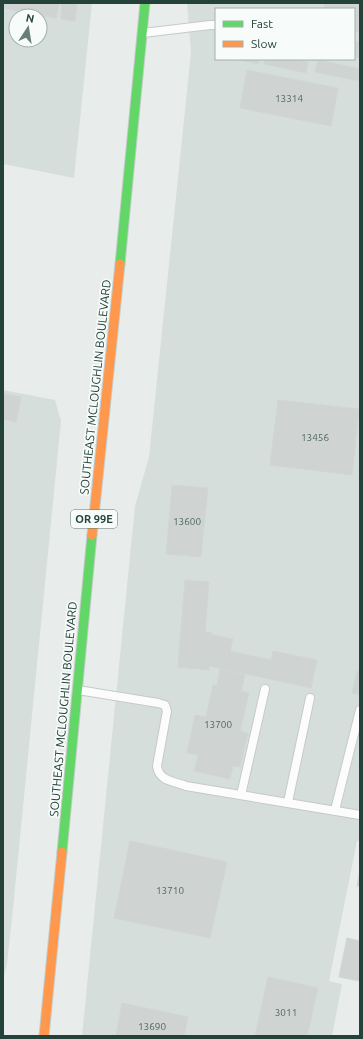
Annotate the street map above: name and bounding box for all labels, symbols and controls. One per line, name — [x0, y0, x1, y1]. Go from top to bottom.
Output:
north arrow — [8, 8, 48, 48]
legend — [215, 8, 355, 60]
text: N — [25, 11, 35, 25]
text: Fast — [251, 17, 273, 30]
text: Slow — [251, 37, 277, 50]
house number: 13314 — [275, 93, 303, 104]
street label: SOUTHEAST MCLOUGHLIN BOULEVARD — [77, 279, 113, 495]
house number: 13456 — [301, 432, 329, 443]
road number: OR 99E — [71, 510, 117, 528]
house number: 13600 — [173, 516, 201, 527]
street label: SOUTHEAST MCLOUGHLIN BOULEVARD — [47, 601, 79, 817]
house number: 13700 — [204, 719, 232, 730]
house number: 13710 — [156, 885, 184, 896]
house number: 3011 — [275, 1007, 297, 1018]
house number: 13690 — [138, 1021, 166, 1032]

